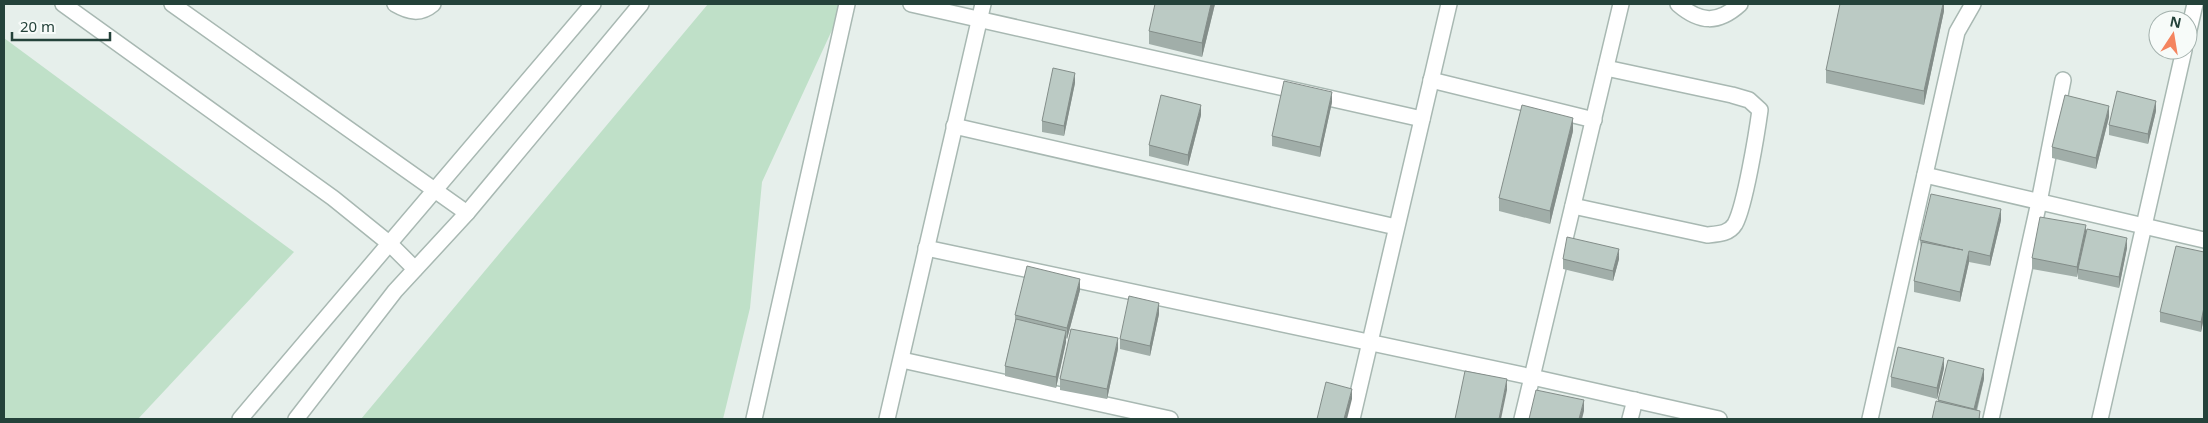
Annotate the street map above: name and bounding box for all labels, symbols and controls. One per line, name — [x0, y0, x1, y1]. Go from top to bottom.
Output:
scale bar — [12, 10, 110, 42]
north arrow — [2148, 10, 2198, 60]
text: N — [2168, 11, 2183, 32]
text: 20 m — [20, 16, 55, 36]

